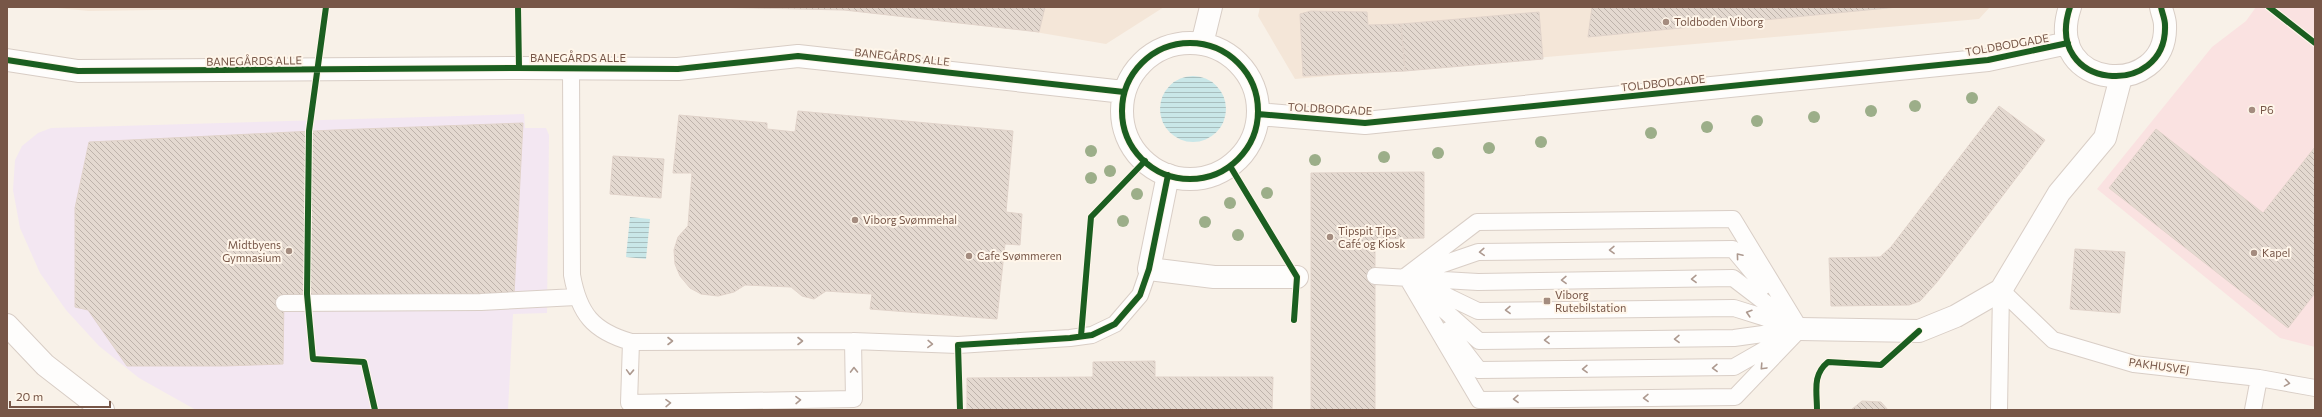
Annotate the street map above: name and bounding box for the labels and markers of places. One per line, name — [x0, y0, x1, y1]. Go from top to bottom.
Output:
place label: Toldboden Viborg — [1674, 15, 1763, 28]
marker: Toldboden Viborg — [1661, 17, 1671, 27]
place label: P6 — [2260, 103, 2274, 116]
marker: P6 — [2247, 105, 2257, 115]
place label: Viborg Svømmehal — [863, 213, 957, 226]
marker: Viborg Svømmehal — [850, 215, 860, 225]
place label: Tipspit Tips Café og Kiosk — [1338, 224, 1406, 250]
marker: Tipspit Tips Café og Kiosk — [1325, 232, 1335, 242]
place label: Midtbyens Gymnasium — [222, 238, 281, 264]
marker: Midtbyens Gymnasium — [284, 246, 294, 256]
place label: Kapel — [2262, 246, 2290, 259]
marker: Kapel — [2249, 248, 2259, 258]
place label: Cafe Svømmeren — [977, 249, 1062, 262]
marker: Cafe Svømmeren — [964, 251, 974, 261]
place label: Viborg Rutebilstation — [1555, 288, 1626, 314]
marker: Viborg Rutebilstation — [1542, 296, 1552, 306]

